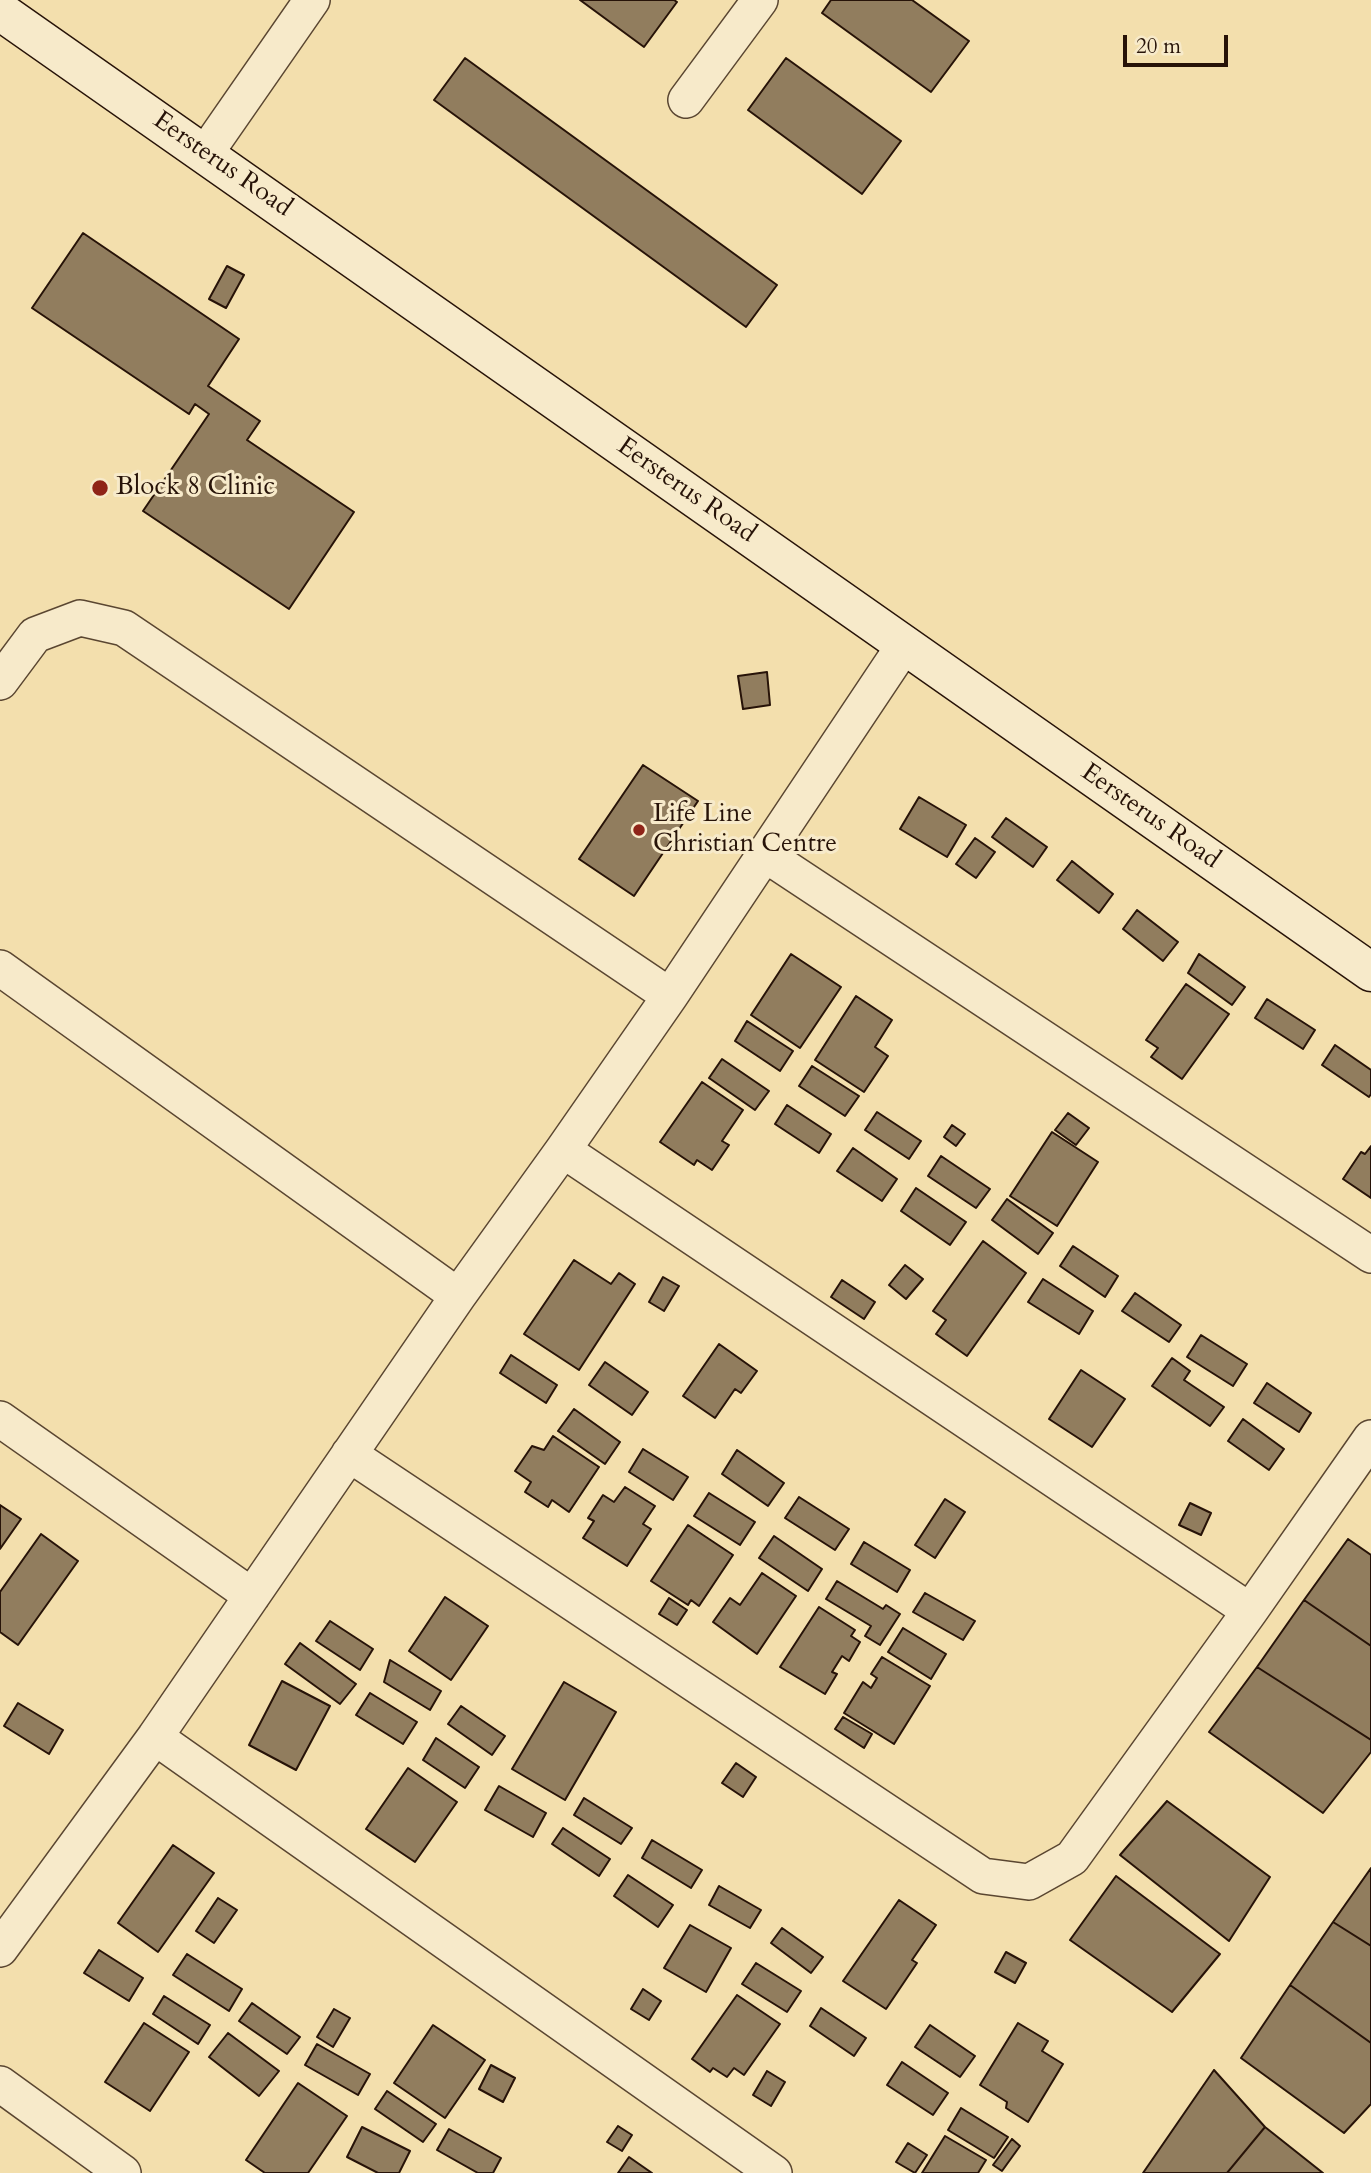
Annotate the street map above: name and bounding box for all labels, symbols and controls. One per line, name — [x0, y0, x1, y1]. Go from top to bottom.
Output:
scale bar — [1126, 21, 1231, 65]
text: 20 m — [1136, 32, 1181, 61]
street label: Eersterus Road — [146, 106, 298, 224]
street label: Eersterus Road — [610, 432, 762, 550]
place label: Block 8 Clinic — [116, 472, 275, 504]
marker: Block 8 Clinic — [90, 478, 110, 498]
street label: Eersterus Road — [1074, 758, 1226, 876]
place label: Life Line Christian Centre — [653, 799, 837, 860]
marker: Life Line Christian Centre — [631, 822, 647, 838]

